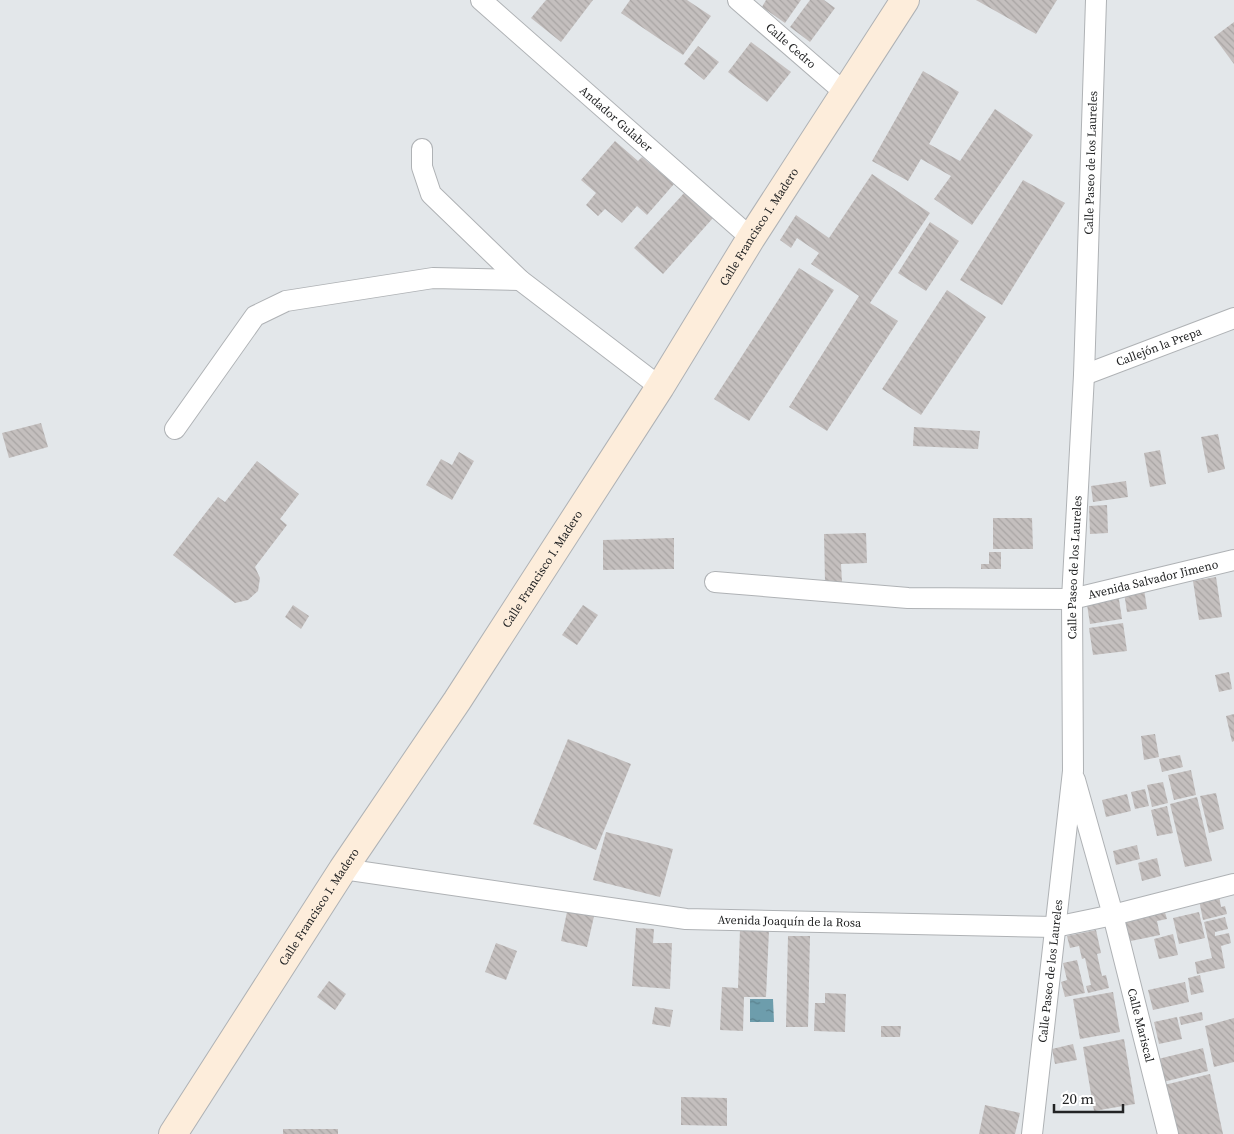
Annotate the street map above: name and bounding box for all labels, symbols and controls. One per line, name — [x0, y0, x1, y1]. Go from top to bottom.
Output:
street label: Calle Cedro — [762, 20, 820, 72]
street label: Andador Gulaber — [576, 83, 656, 156]
street label: Calle Paseo de los Laureles — [1080, 91, 1101, 235]
street label: Calle Francisco I. Madero — [716, 164, 802, 289]
street label: Callejón la Prepa — [1114, 323, 1205, 370]
street label: Calle Paseo de los Laureles — [1064, 495, 1086, 639]
street label: Calle Francisco I. Madero — [498, 507, 586, 631]
street label: Avenida Salvador Jimeno — [1086, 556, 1220, 603]
street label: Calle Francisco I. Madero — [275, 845, 363, 969]
street label: Calle Paseo de los Laureles — [1034, 899, 1066, 1043]
street label: Avenida Joaquín de la Rosa — [717, 912, 862, 931]
street label: Calle Mariscal — [1124, 987, 1158, 1064]
scale bar — [1054, 1082, 1123, 1114]
text: 20 m — [1062, 1088, 1094, 1109]

